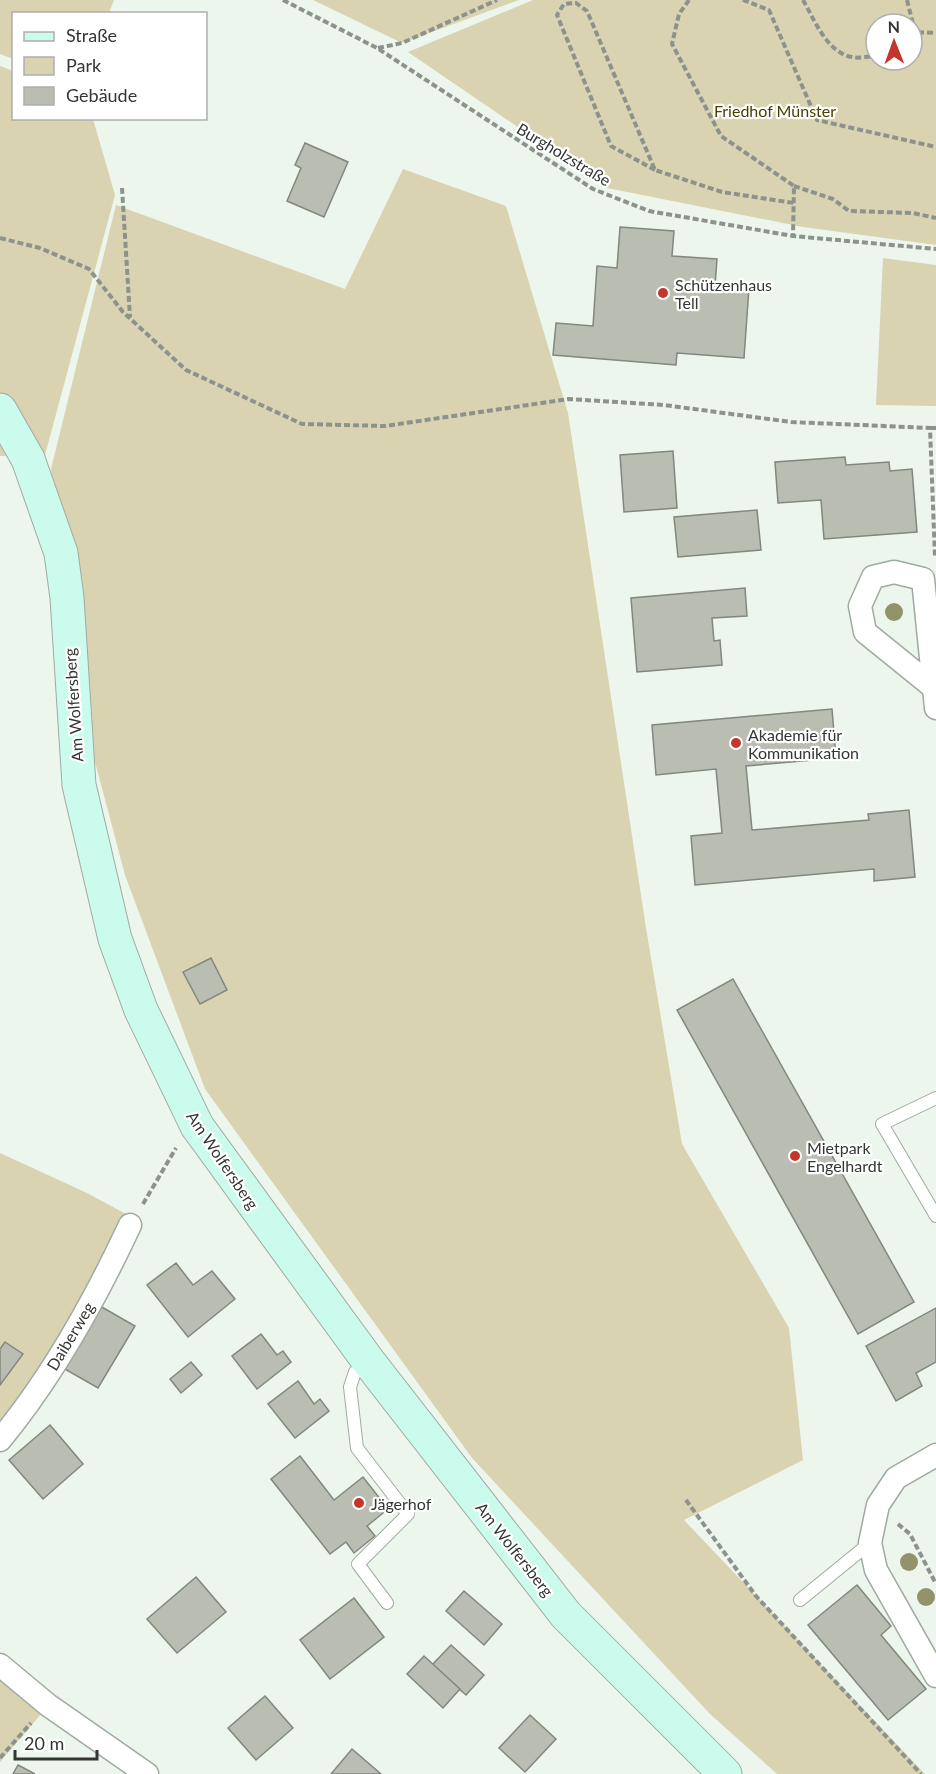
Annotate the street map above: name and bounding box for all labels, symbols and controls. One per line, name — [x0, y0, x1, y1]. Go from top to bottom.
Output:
legend — [12, 12, 207, 120]
north arrow — [864, 12, 924, 72]
text: N — [887, 17, 900, 36]
text: Straße — [66, 24, 117, 46]
text: Park — [66, 54, 102, 76]
text: Gebäude — [66, 84, 137, 106]
park label: Friedhof Münster — [714, 101, 836, 120]
street label: Burgholzstraße — [514, 119, 614, 189]
place label: Schützenhaus Tell — [675, 275, 772, 312]
marker: Schützenhaus Tell — [656, 286, 670, 300]
street label: Am Wolfersberg — [60, 647, 86, 763]
place label: Akademie für Kommunikation — [748, 725, 859, 762]
marker: Akademie für Kommunikation — [729, 736, 743, 750]
street label: Am Wolfersberg — [183, 1107, 263, 1213]
place label: Mietpark Engelhardt — [807, 1138, 883, 1175]
marker: Mietpark Engelhardt — [788, 1149, 802, 1163]
street label: Daiberweg — [42, 1298, 98, 1374]
place label: Jägerhof — [371, 1494, 432, 1513]
marker: Jägerhof — [352, 1496, 366, 1510]
street label: Am Wolfersberg — [472, 1498, 558, 1600]
scale bar — [15, 1723, 98, 1761]
text: 20 m — [24, 1732, 64, 1754]

